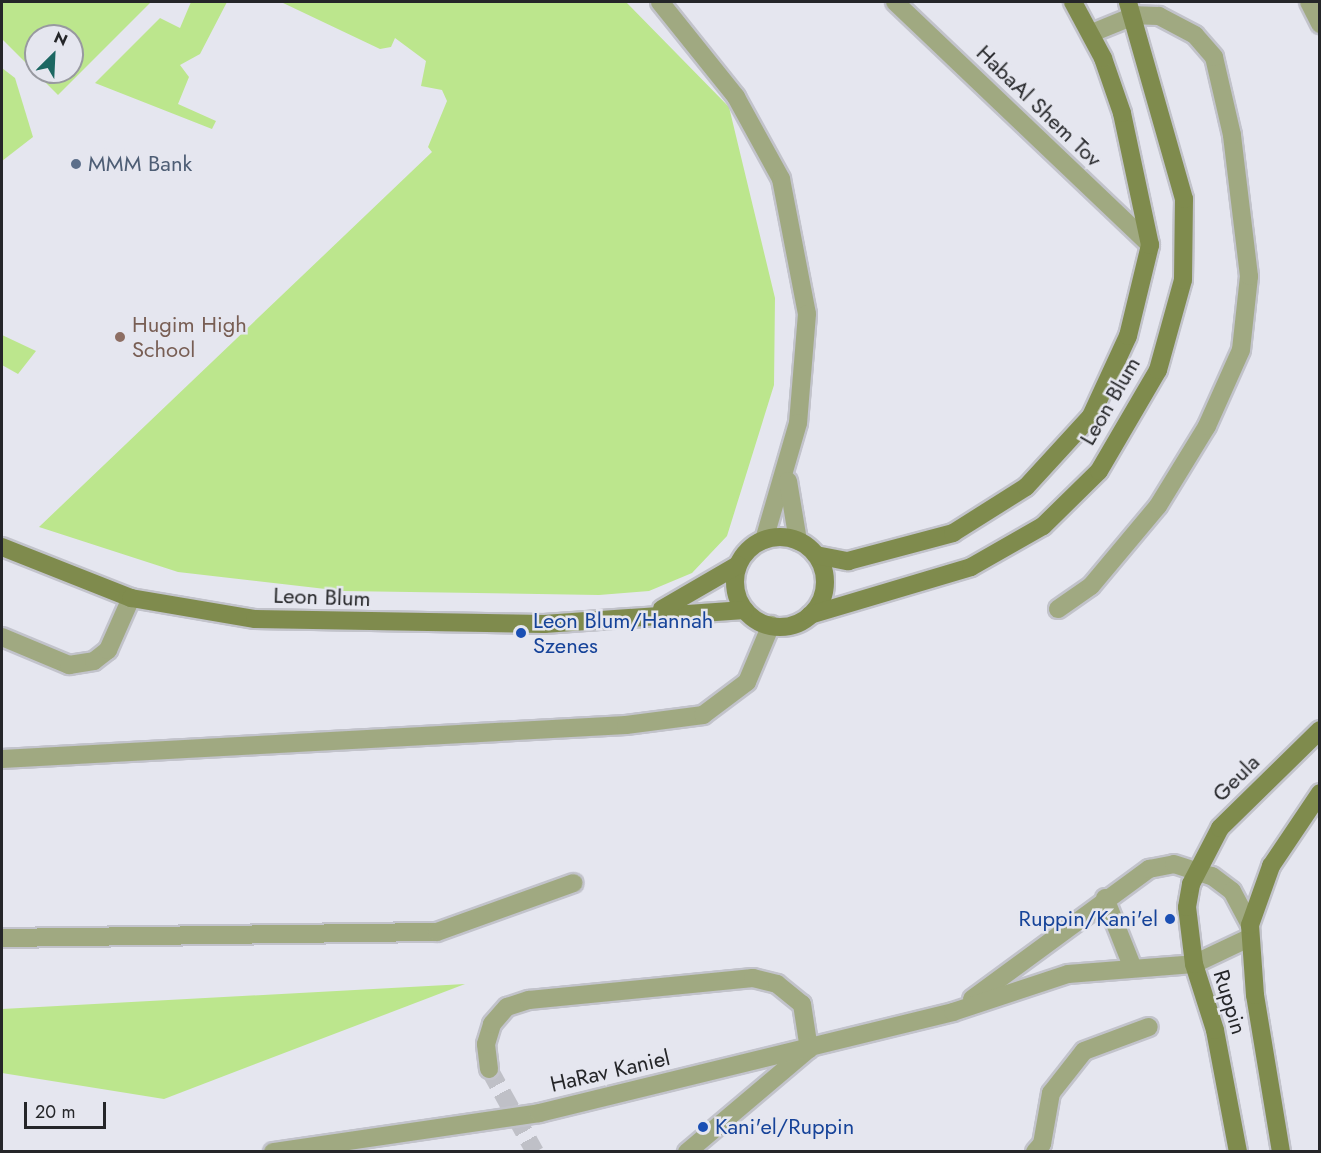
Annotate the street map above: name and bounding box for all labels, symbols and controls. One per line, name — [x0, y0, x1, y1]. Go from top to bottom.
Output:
north arrow — [24, 24, 84, 84]
text: N — [50, 26, 71, 52]
street label: HabaAl Shem Tov — [971, 40, 1107, 172]
place label: MMM Bank — [88, 151, 192, 177]
marker: MMM Bank — [69, 157, 83, 171]
place label: Hugim High School — [132, 311, 247, 362]
marker: Hugim High School — [113, 330, 127, 344]
street label: Leon Blum — [1074, 352, 1146, 450]
street label: Leon Blum — [273, 582, 371, 612]
place label: Leon Blum/Hannah Szenes — [533, 607, 713, 658]
marker: Leon Blum/Hannah Szenes — [514, 626, 528, 640]
street label: Geula — [1207, 749, 1265, 807]
place label: Ruppin/Kani'el — [1019, 906, 1158, 932]
marker: Ruppin/Kani'el — [1163, 912, 1177, 926]
street label: Ruppin — [1208, 966, 1252, 1038]
street label: HaRav Kaniel — [548, 1044, 672, 1098]
scale bar — [27, 1090, 110, 1128]
text: 20 m — [35, 1099, 75, 1125]
place label: Kani'el/Ruppin — [715, 1114, 854, 1140]
marker: Kani'el/Ruppin — [696, 1120, 710, 1134]

